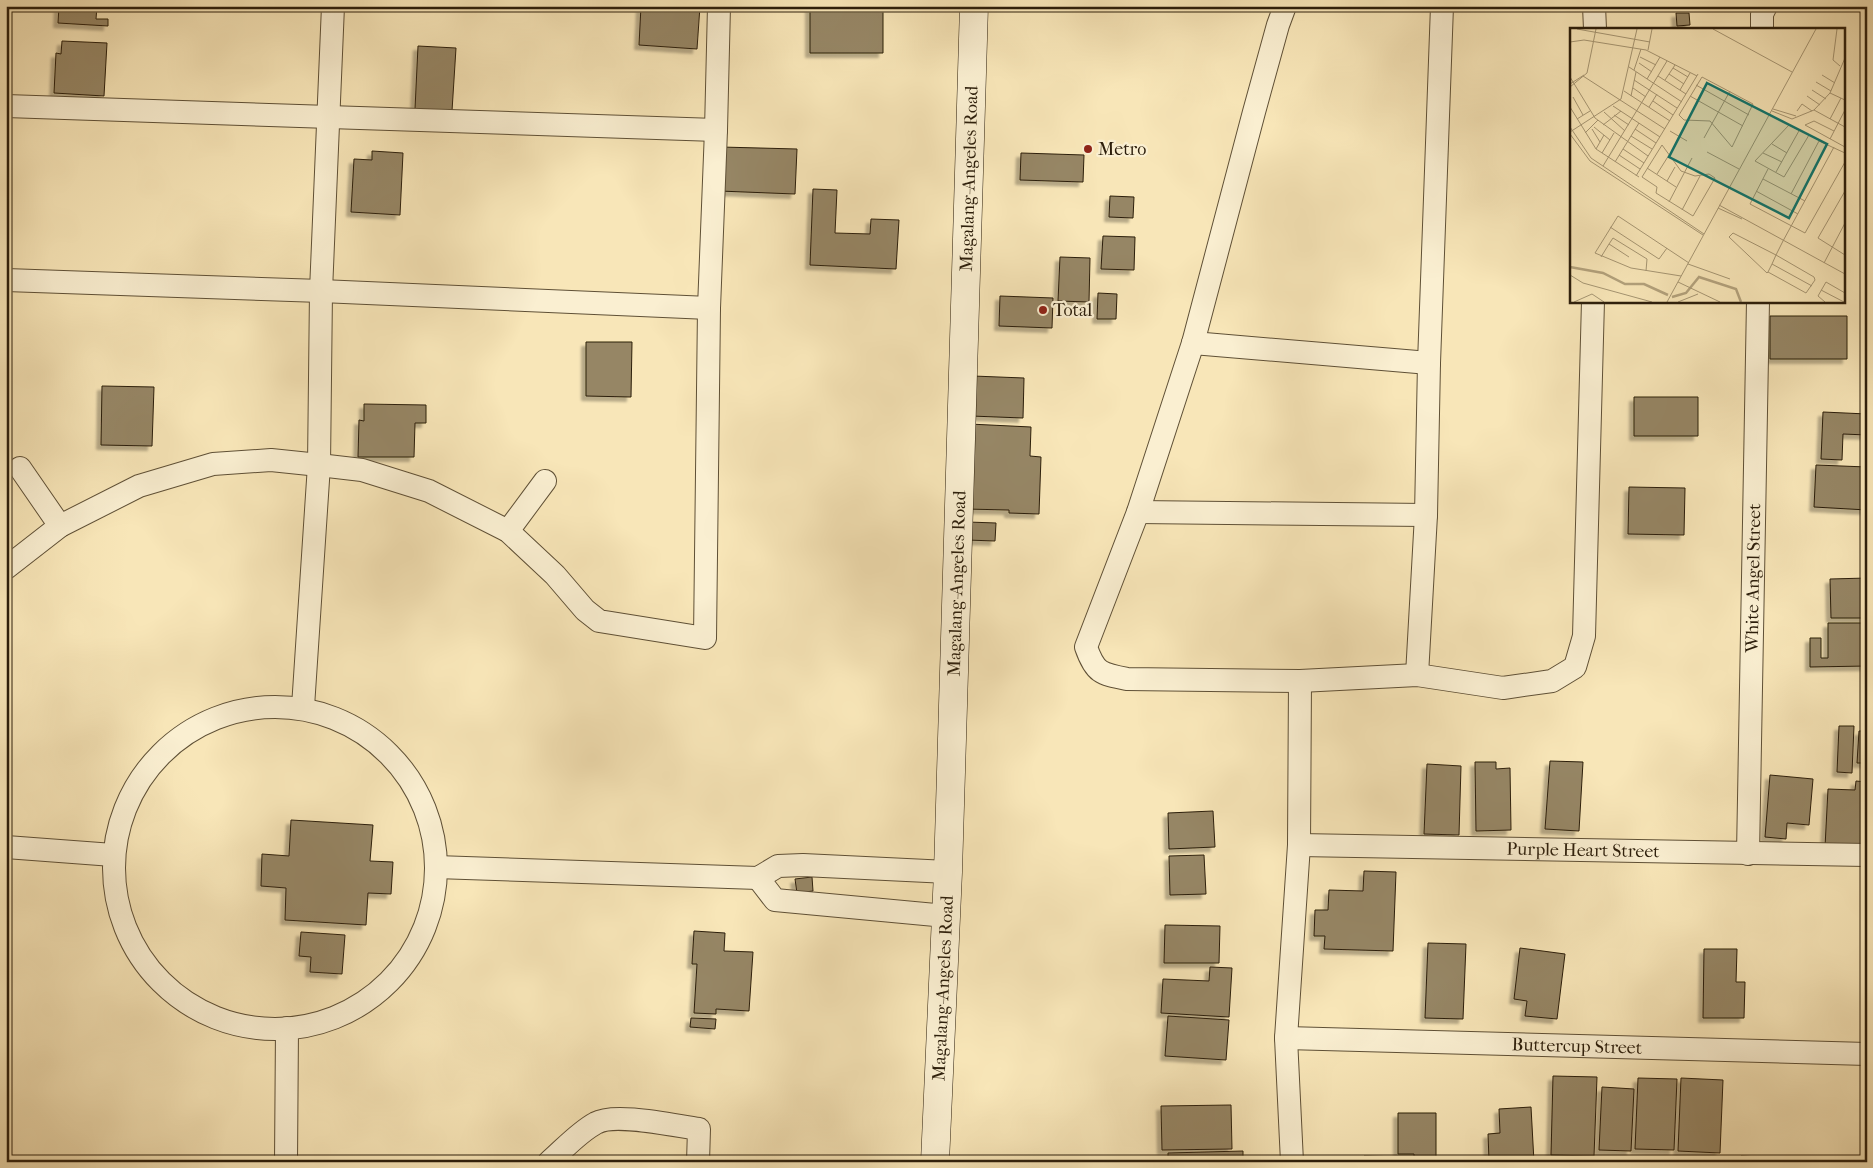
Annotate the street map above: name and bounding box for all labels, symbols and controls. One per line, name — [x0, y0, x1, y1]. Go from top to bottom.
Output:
inset map — [1570, 28, 1846, 302]
street label: Magalang-Angeles Road — [956, 85, 983, 272]
place label: Metro — [1098, 139, 1146, 160]
marker: Metro — [1082, 143, 1094, 155]
place label: Total — [1053, 300, 1092, 321]
marker: Total — [1037, 304, 1049, 316]
street label: Magalang-Angeles Road — [944, 490, 970, 677]
street label: White Angel Street — [1742, 503, 1765, 654]
street label: Purple Heart Street — [1506, 839, 1660, 862]
street label: Magalang-Angeles Road — [929, 895, 958, 1081]
street label: Buttercup Street — [1511, 1034, 1643, 1059]

